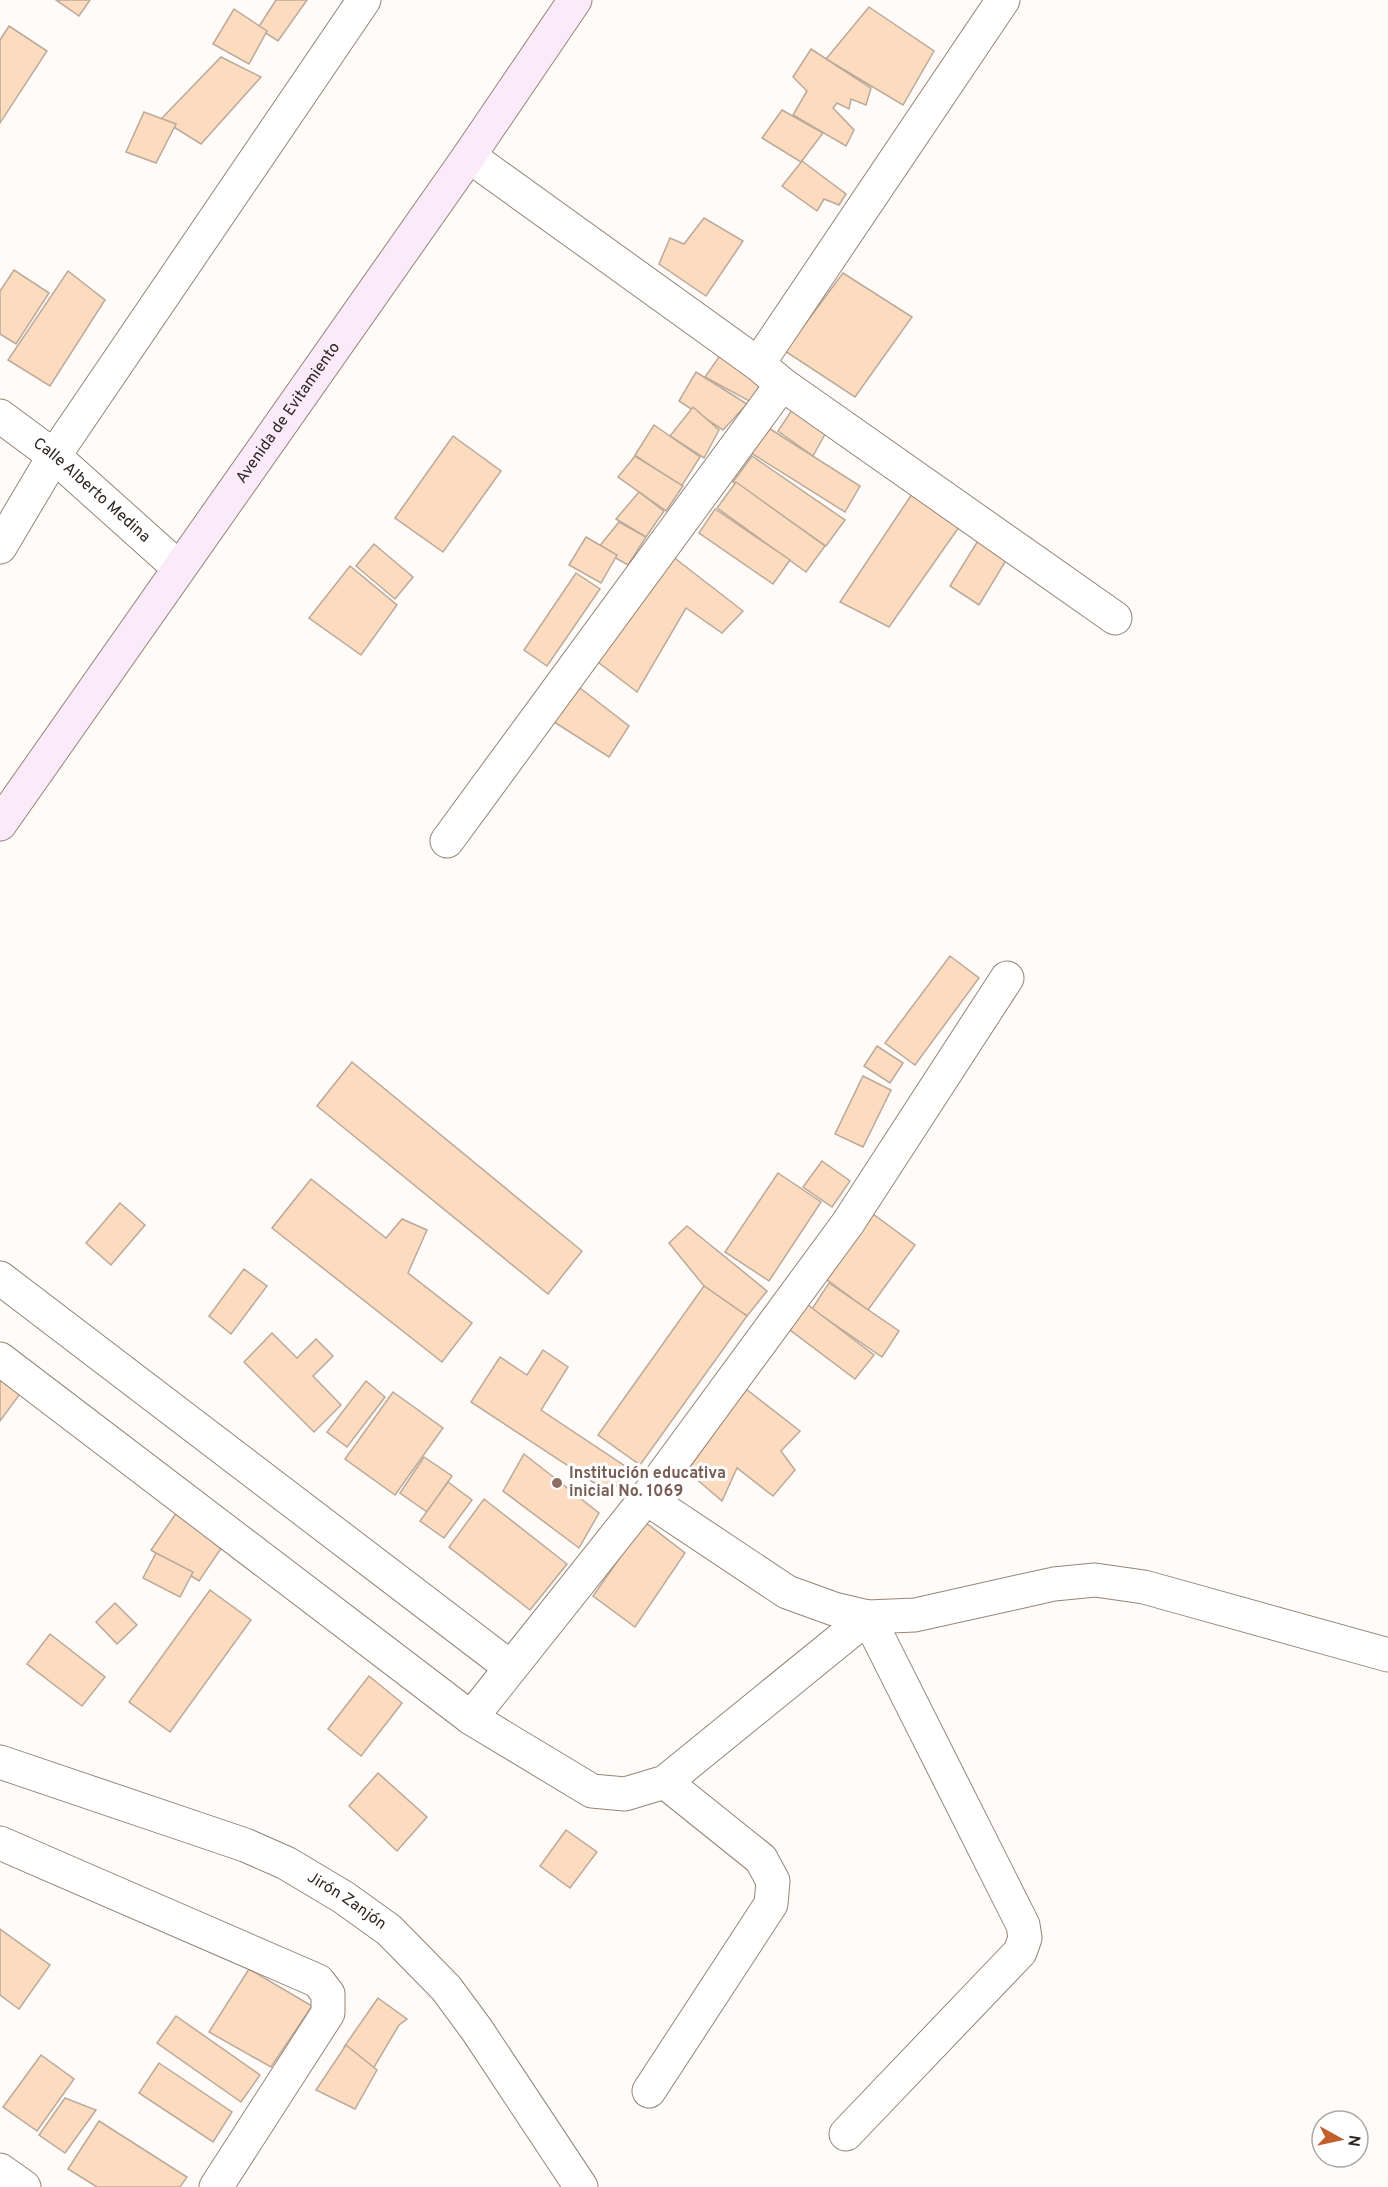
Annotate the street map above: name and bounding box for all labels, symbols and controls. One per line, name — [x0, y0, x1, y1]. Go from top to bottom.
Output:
street label: Avenida de Evitamiento — [232, 339, 345, 488]
street label: Calle Alberto Medina — [29, 434, 154, 547]
place label: Institución educativa inicial No. 1069 — [569, 1464, 726, 1502]
marker: Institución educativa inicial No. 1069 — [550, 1476, 564, 1490]
street label: Jirón Zanjón — [303, 1868, 390, 1935]
north arrow — [1310, 2109, 1370, 2169]
text: N — [1342, 2134, 1364, 2148]

